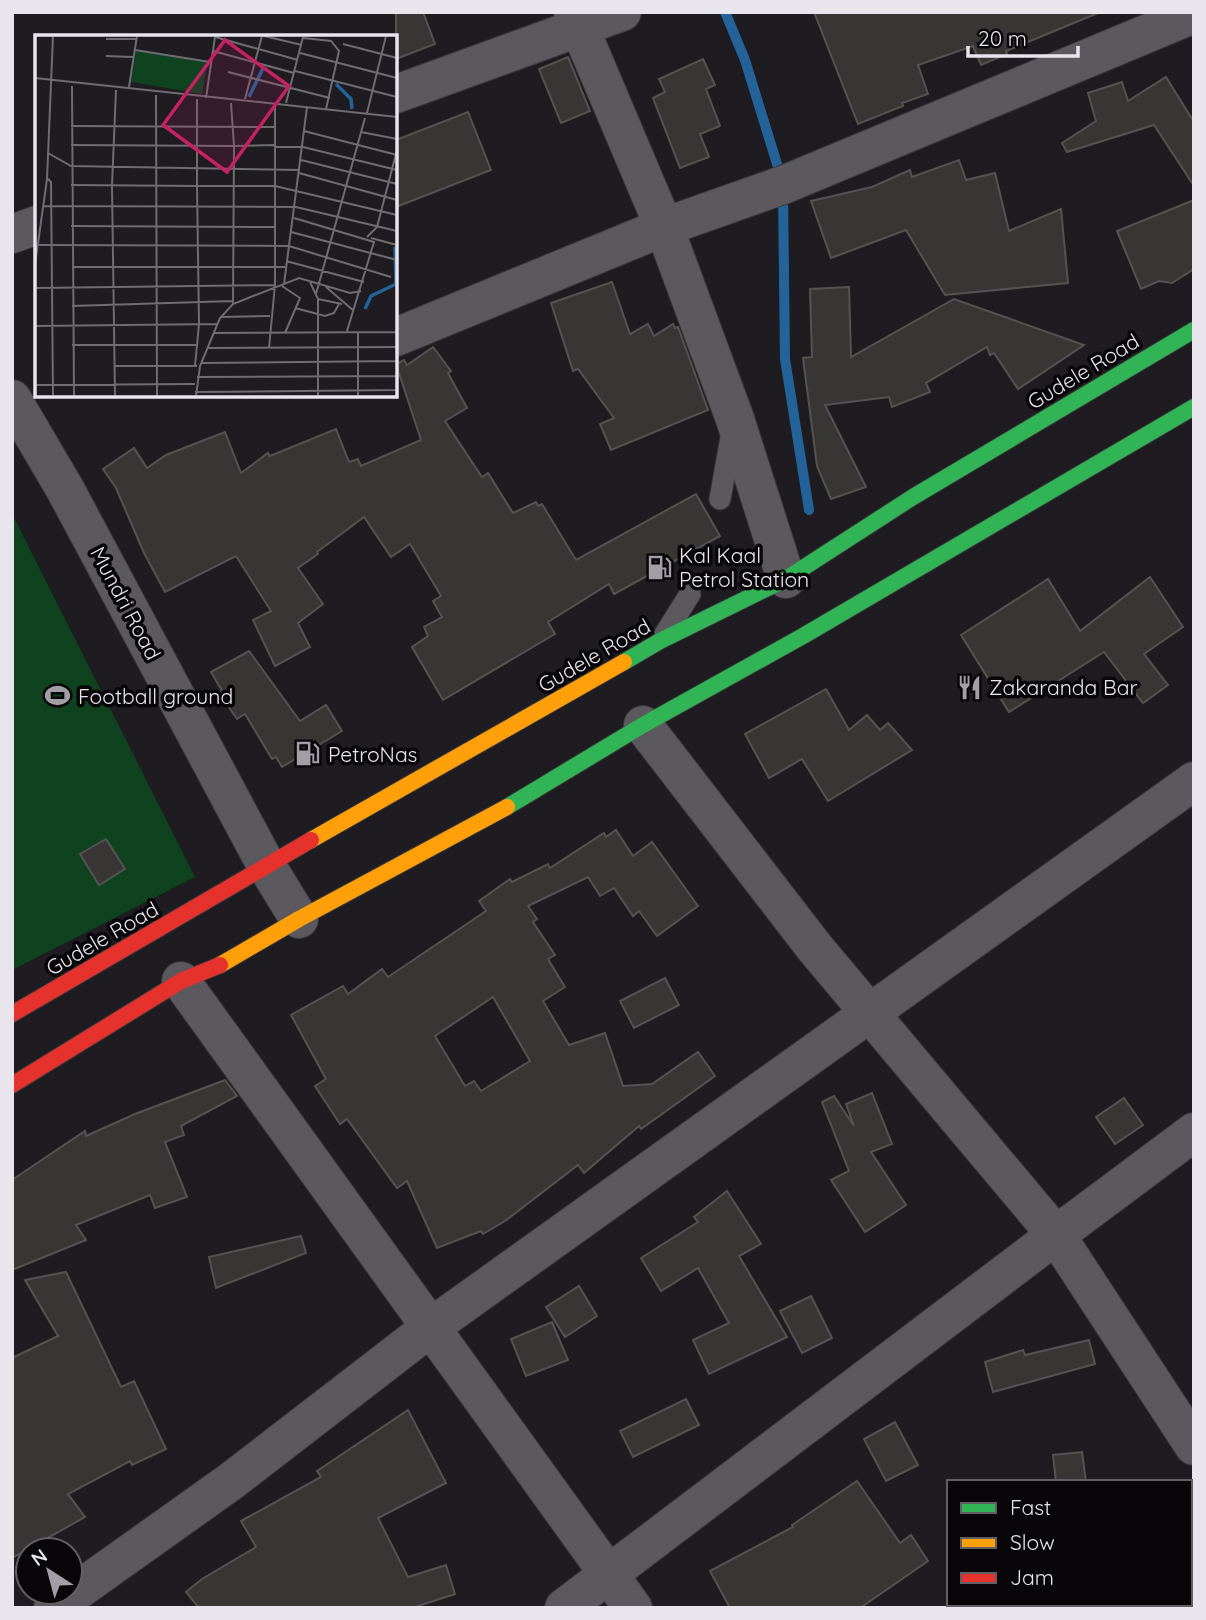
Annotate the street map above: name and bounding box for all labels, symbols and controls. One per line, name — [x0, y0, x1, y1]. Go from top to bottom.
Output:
scale bar — [968, 14, 1078, 58]
text: 20 m — [978, 25, 1027, 51]
inset map — [35, 35, 397, 397]
street label: Gudele Road — [1023, 328, 1143, 414]
street label: Mundri Road — [85, 542, 167, 664]
place label: Kal Kaal Petrol Station — [679, 542, 809, 592]
fuel station icon: Kal Kaal Petrol Station — [645, 553, 673, 581]
street label: Gudele Road — [533, 612, 655, 698]
restaurant icon: Zakaranda Bar — [955, 673, 983, 701]
place label: Zakaranda Bar — [989, 674, 1138, 700]
sports icon: Football ground — [44, 682, 72, 710]
place label: Football ground — [78, 683, 233, 709]
fuel station icon: PetroNas — [294, 740, 322, 768]
place label: PetroNas — [328, 741, 417, 767]
street label: Gudele Road — [41, 895, 163, 981]
legend — [947, 1480, 1192, 1606]
text: Fast — [1010, 1494, 1051, 1520]
text: Slow — [1010, 1529, 1055, 1555]
north arrow — [14, 1536, 84, 1606]
text: N — [26, 1543, 52, 1571]
text: Jam — [1010, 1564, 1054, 1590]

